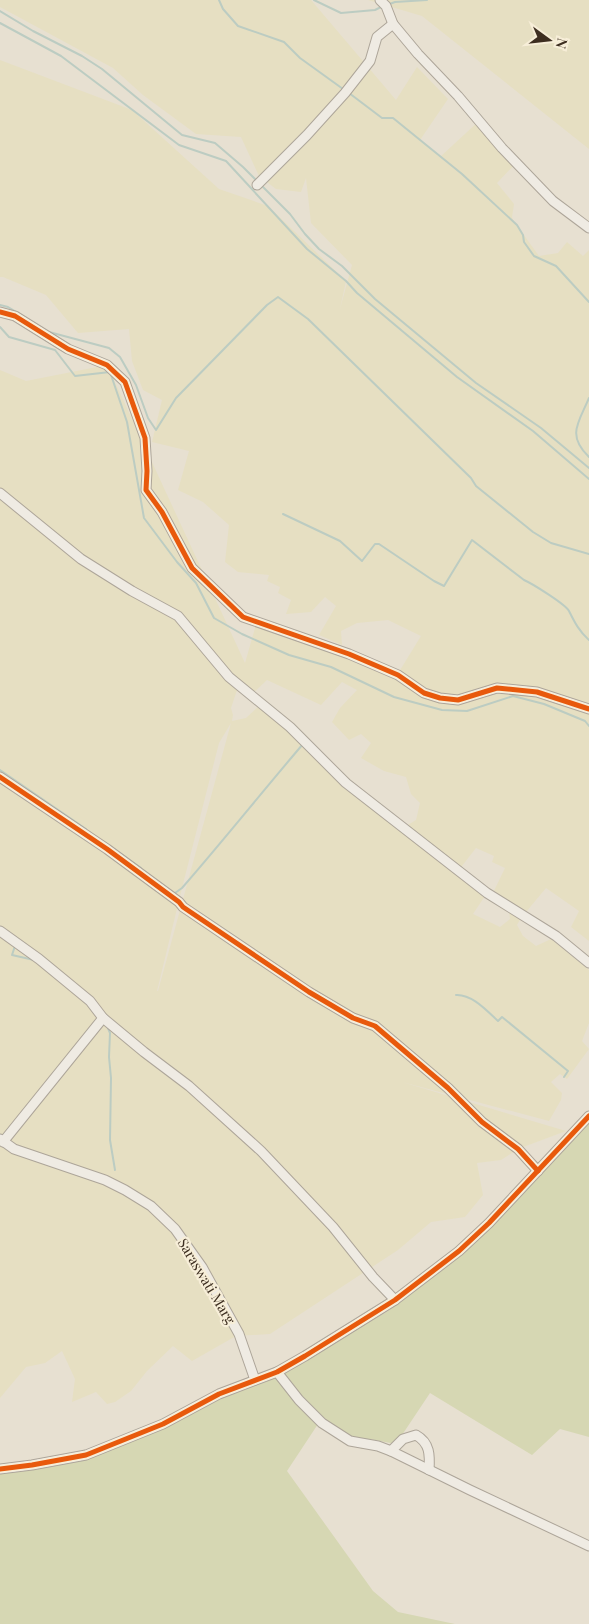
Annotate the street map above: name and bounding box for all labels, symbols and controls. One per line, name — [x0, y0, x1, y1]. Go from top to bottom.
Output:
north arrow — [524, 15, 574, 65]
text: N — [552, 36, 573, 51]
street label: Saraswati Marg — [174, 1235, 240, 1328]

